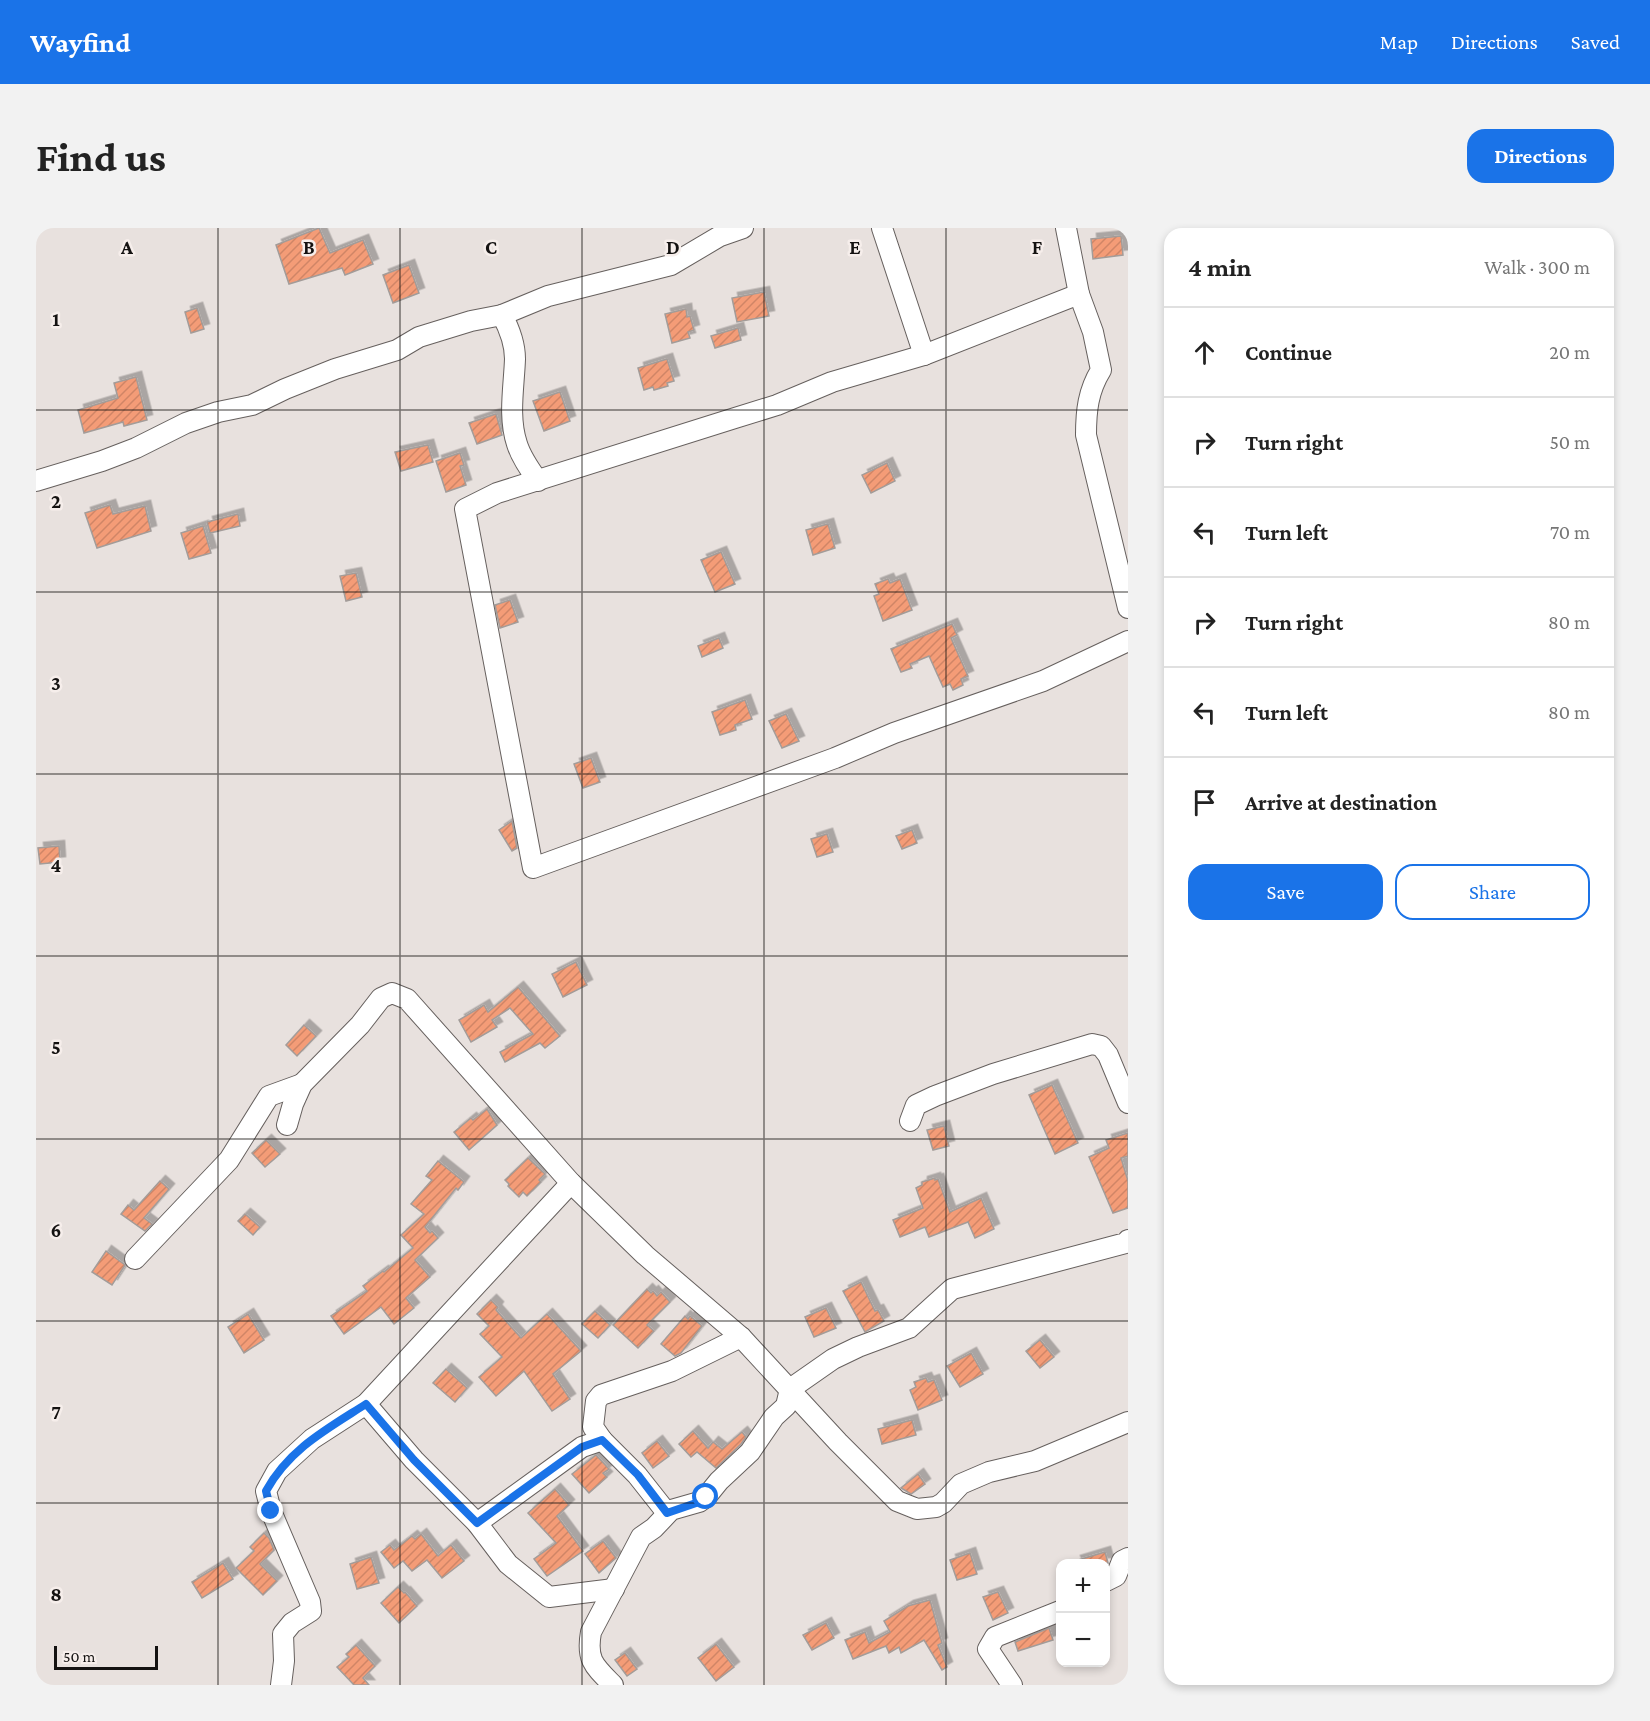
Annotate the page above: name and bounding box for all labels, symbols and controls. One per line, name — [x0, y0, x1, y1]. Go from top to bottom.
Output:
text: Wayfind — [30, 27, 131, 58]
text: Map — [1380, 30, 1418, 54]
text: Directions — [1451, 30, 1538, 54]
text: Saved — [1571, 30, 1620, 54]
button: Directions — [1467, 129, 1614, 183]
text: Find us — [36, 133, 166, 180]
text: A — [120, 236, 134, 258]
text: B — [303, 236, 315, 258]
text: C — [485, 236, 497, 258]
text: D — [666, 236, 680, 258]
text: E — [849, 236, 861, 258]
text: F — [1032, 236, 1043, 258]
text: 4 min — [1188, 253, 1252, 282]
text: Walk · 300 m — [1484, 256, 1590, 278]
text: 1 — [52, 308, 60, 330]
icon: ahead — [1188, 336, 1221, 369]
text: Continue — [1245, 340, 1332, 365]
text: 20 m — [1549, 341, 1590, 363]
icon: right — [1188, 426, 1221, 459]
text: Turn right — [1245, 430, 1343, 455]
text: 50 m — [1549, 431, 1590, 453]
text: 2 — [51, 490, 61, 512]
icon: left — [1188, 516, 1221, 549]
text: Turn left — [1245, 520, 1328, 545]
text: 70 m — [1550, 521, 1590, 543]
icon: right — [1188, 606, 1221, 639]
text: Turn right — [1245, 610, 1343, 635]
text: 80 m — [1548, 611, 1590, 633]
text: 3 — [51, 672, 61, 694]
icon: left — [1188, 696, 1221, 729]
text: Turn left — [1245, 700, 1328, 725]
text: 80 m — [1548, 701, 1590, 723]
icon: arrive — [1188, 786, 1221, 819]
text: Arrive at destination — [1245, 790, 1437, 815]
text: 4 — [51, 854, 62, 876]
button: Save — [1188, 864, 1383, 920]
button: Share — [1395, 864, 1590, 920]
text: 5 — [51, 1036, 61, 1058]
text: 6 — [51, 1219, 61, 1241]
text: 7 — [51, 1401, 61, 1423]
route start — [692, 1483, 718, 1509]
route end — [257, 1497, 283, 1523]
map controls — [1056, 1559, 1110, 1667]
button: + — [1056, 1559, 1110, 1613]
text: 8 — [50, 1583, 62, 1605]
button: − — [1056, 1613, 1110, 1667]
scale bar — [54, 1643, 158, 1670]
text: 50 m — [63, 1648, 95, 1665]

